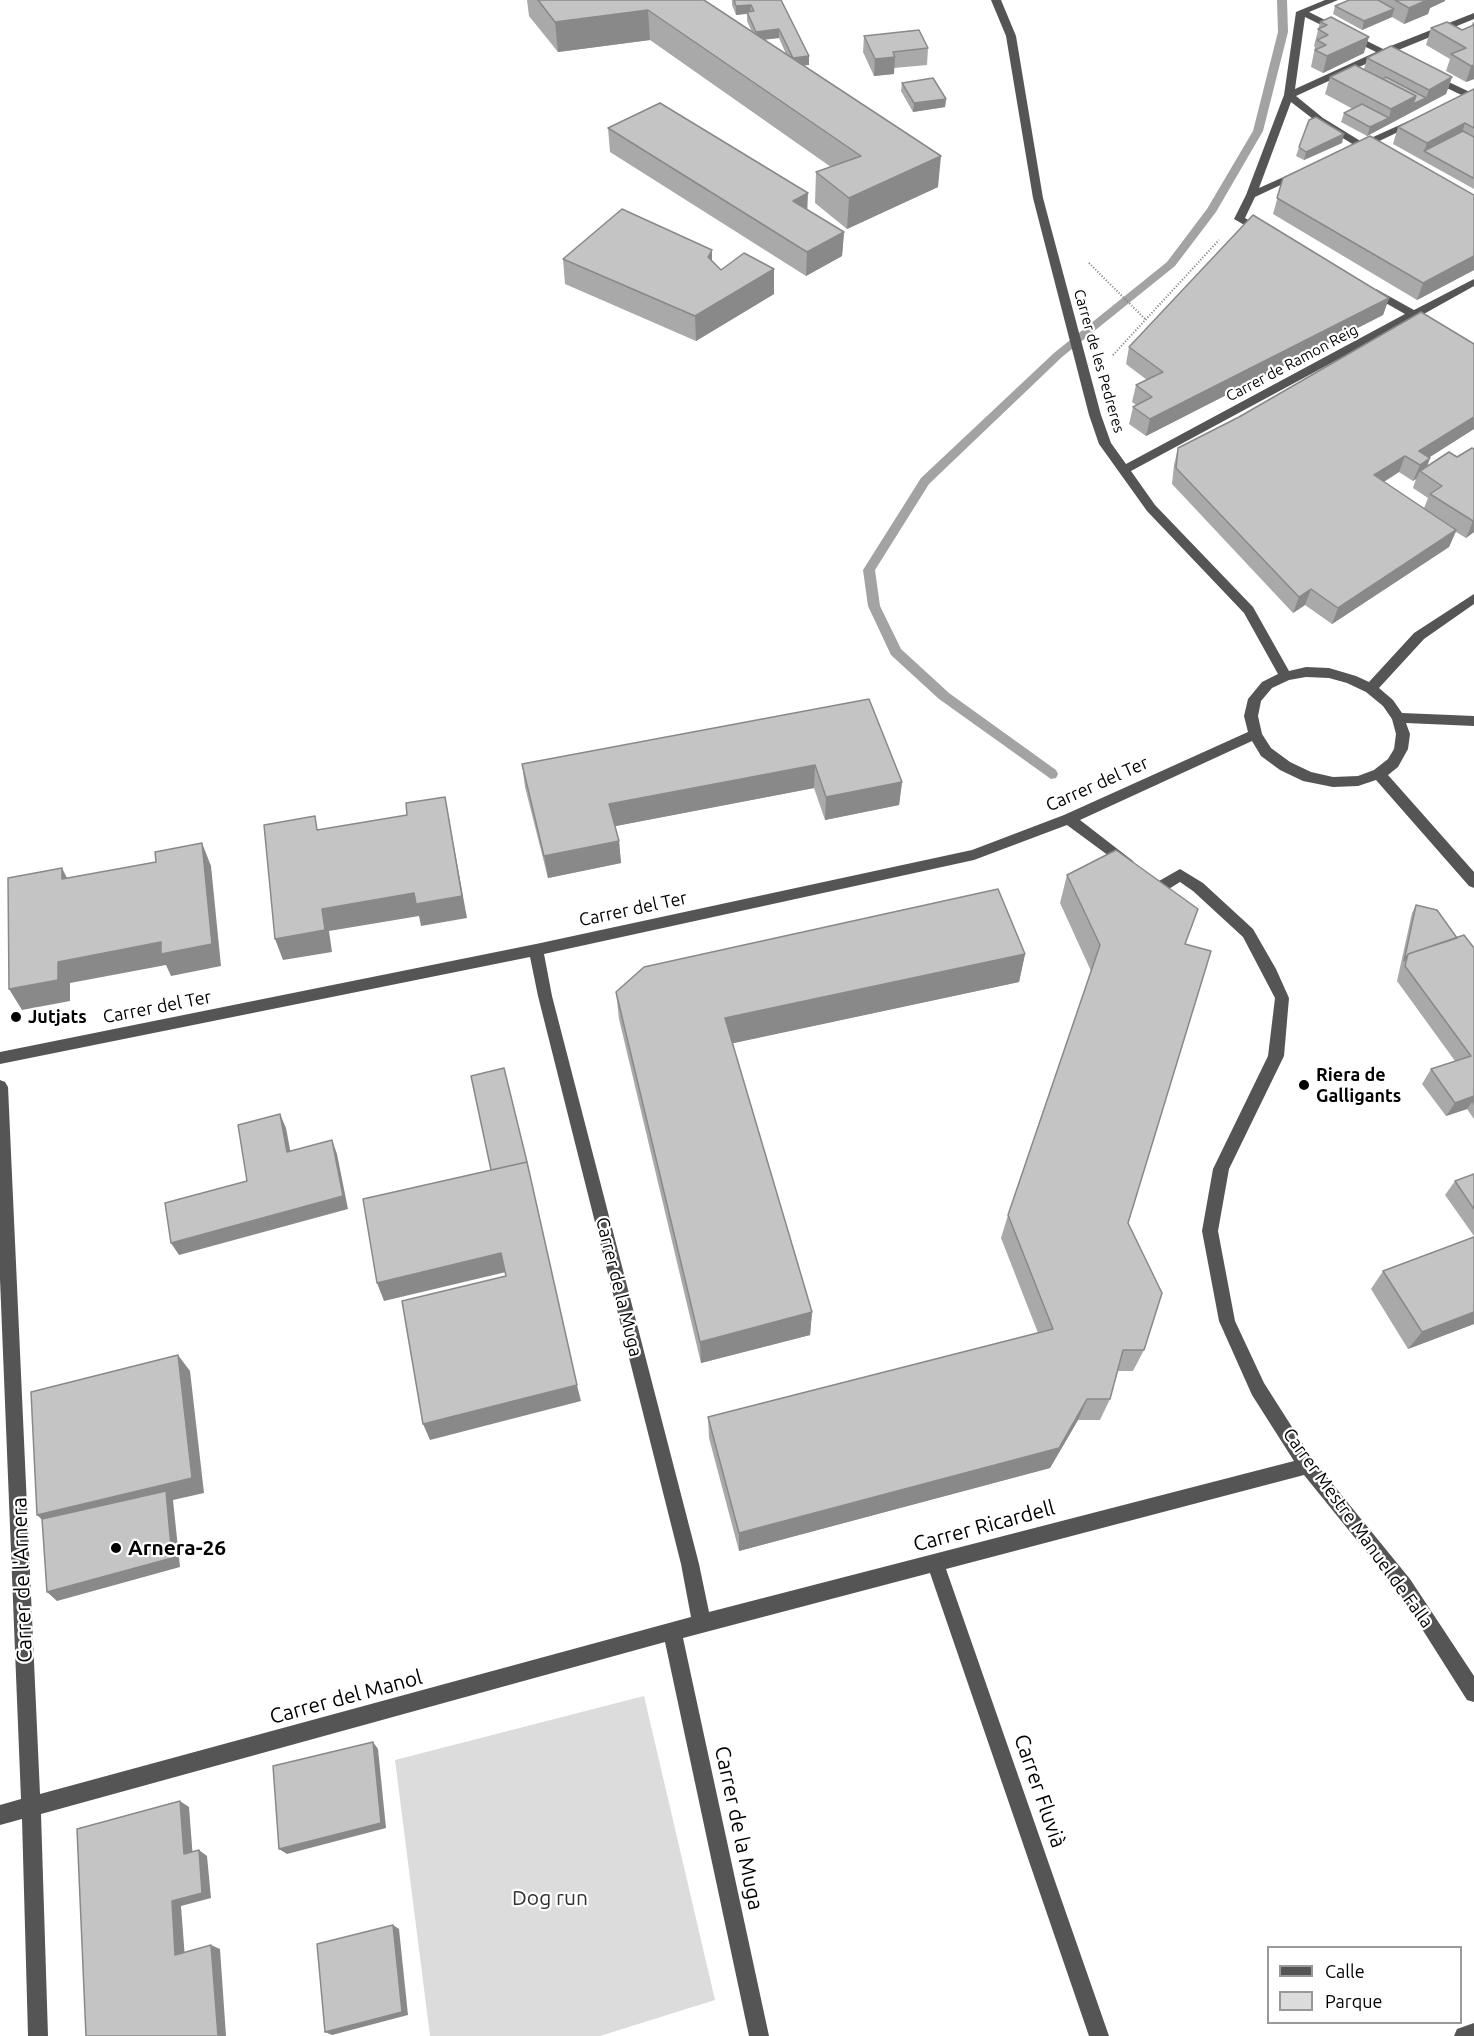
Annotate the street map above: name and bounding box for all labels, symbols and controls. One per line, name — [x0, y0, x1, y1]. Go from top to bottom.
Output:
street label: Carrer de les Pedreres — [1070, 287, 1128, 435]
street label: Carrer de Ramon Reig — [1223, 321, 1361, 405]
street label: Carrer del Ter — [1042, 752, 1152, 816]
street label: Carrer del Ter — [577, 887, 689, 931]
street label: Carrer del Ter — [101, 986, 213, 1028]
place label: Jutjats — [28, 1006, 87, 1028]
marker: Jutjats — [9, 1010, 23, 1024]
place label: Riera de Galligants — [1316, 1064, 1401, 1106]
marker: Riera de Galligants — [1297, 1078, 1311, 1092]
street label: Carrer de la Muga — [591, 1215, 647, 1359]
street label: Carrer Mestre Manuel de Falla — [1278, 1424, 1438, 1632]
street label: Carrer Ricardell — [910, 1495, 1058, 1557]
street label: Carrer de l'Arnera — [7, 1497, 37, 1663]
place label: Arnera-26 — [128, 1535, 226, 1561]
marker: Arnera-26 — [109, 1541, 123, 1555]
street label: Carrer del Manol — [267, 1665, 425, 1729]
street label: Carrer Fluvià — [1009, 1731, 1071, 1851]
street label: Carrer de la Muga — [709, 1744, 769, 1912]
park label: Dog run — [512, 1885, 588, 1911]
legend — [1267, 1946, 1462, 2024]
text: Calle — [1325, 1961, 1365, 1981]
text: Parque — [1325, 1991, 1382, 2011]

